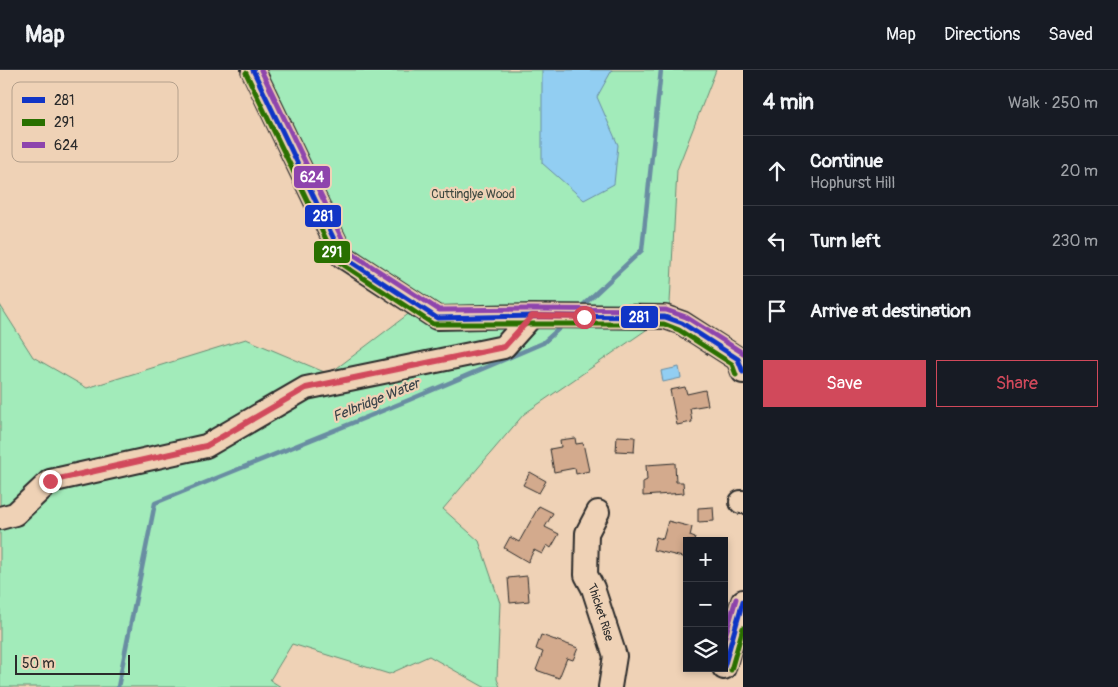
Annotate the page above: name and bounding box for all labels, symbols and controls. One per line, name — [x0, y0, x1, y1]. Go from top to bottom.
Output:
text: Map — [25, 20, 65, 49]
text: Map — [886, 23, 916, 46]
text: Directions — [944, 23, 1020, 46]
text: Saved — [1048, 23, 1093, 46]
legend — [12, 82, 178, 162]
text: 4 min — [763, 89, 814, 116]
text: 281 — [54, 92, 74, 109]
text: Walk · 250 m — [1008, 93, 1098, 113]
text: 291 — [54, 114, 75, 131]
text: 624 — [54, 137, 78, 154]
text: Continue — [810, 149, 883, 173]
icon: ahead — [763, 157, 791, 185]
text: 20 m — [1060, 161, 1098, 181]
line badge: 624 — [293, 165, 331, 189]
text: 624 — [300, 169, 325, 186]
text: Hophurst Hill — [810, 173, 895, 193]
park label: Cuttinglye Wood — [431, 187, 515, 202]
line badge: 281 — [304, 204, 342, 228]
text: 281 — [313, 208, 333, 225]
icon: left — [763, 227, 791, 255]
text: Turn left — [810, 229, 880, 253]
text: 230 m — [1052, 231, 1098, 251]
line badge: 291 — [313, 240, 351, 264]
text: 291 — [322, 244, 342, 261]
icon: arrive — [763, 297, 791, 325]
text: Arrive at destination — [810, 299, 971, 323]
line badge: 281 — [620, 305, 659, 329]
route start — [573, 306, 596, 329]
text: 281 — [629, 309, 649, 326]
button: Save — [763, 360, 926, 407]
button: Share — [936, 360, 1098, 407]
water label: Felbridge Water — [330, 374, 424, 425]
route end — [39, 470, 62, 493]
map controls — [683, 537, 728, 672]
button: + — [683, 537, 728, 582]
street label: Thicket Rise — [584, 581, 617, 643]
button: − — [683, 582, 728, 627]
button: layers — [683, 627, 728, 672]
scale bar — [15, 652, 130, 675]
text: 50 m — [22, 655, 55, 672]

